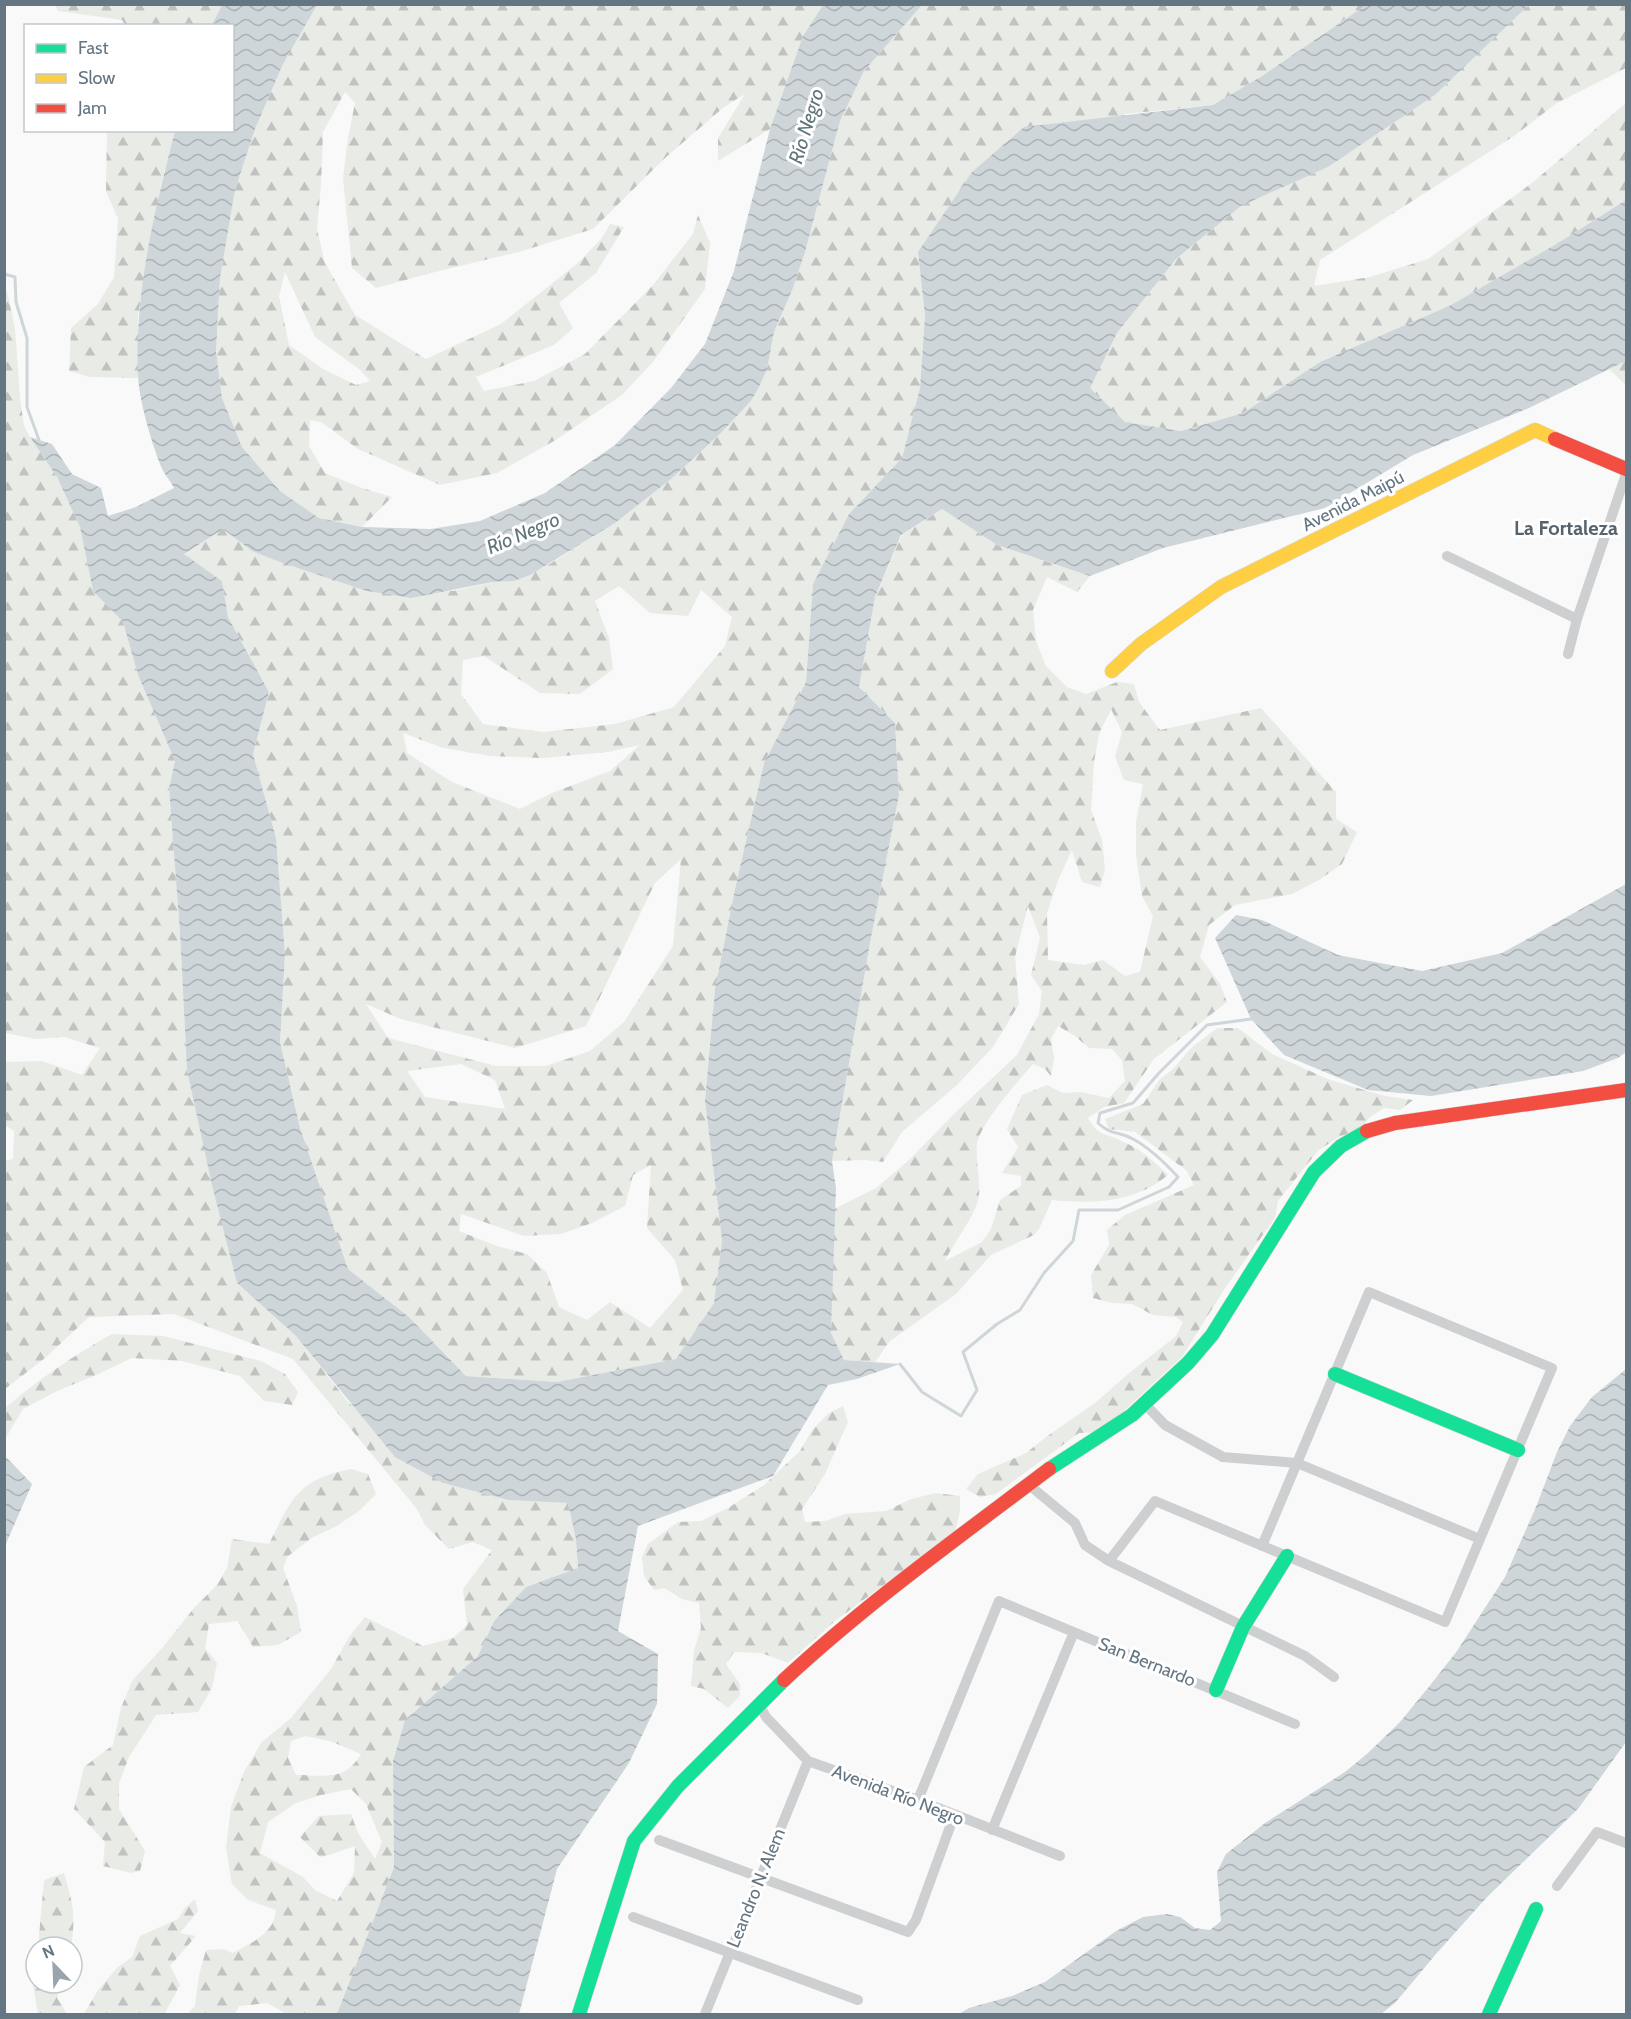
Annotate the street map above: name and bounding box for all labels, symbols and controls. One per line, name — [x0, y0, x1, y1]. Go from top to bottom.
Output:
legend — [24, 24, 234, 132]
text: Fast — [78, 37, 109, 59]
text: Slow — [78, 67, 115, 89]
water label: Río Negro — [783, 86, 829, 166]
text: Jam — [77, 97, 107, 119]
street label: Avenida Maipú — [1298, 466, 1408, 536]
water label: Río Negro — [483, 507, 563, 559]
district label: La Fortaleza — [1514, 516, 1618, 540]
street label: San Bernardo — [1095, 1633, 1199, 1692]
street label: Avenida Río Negro — [829, 1760, 967, 1830]
street label: Leandro N. Alem — [722, 1825, 790, 1951]
north arrow — [24, 1935, 84, 1995]
text: N — [39, 1941, 57, 1963]

